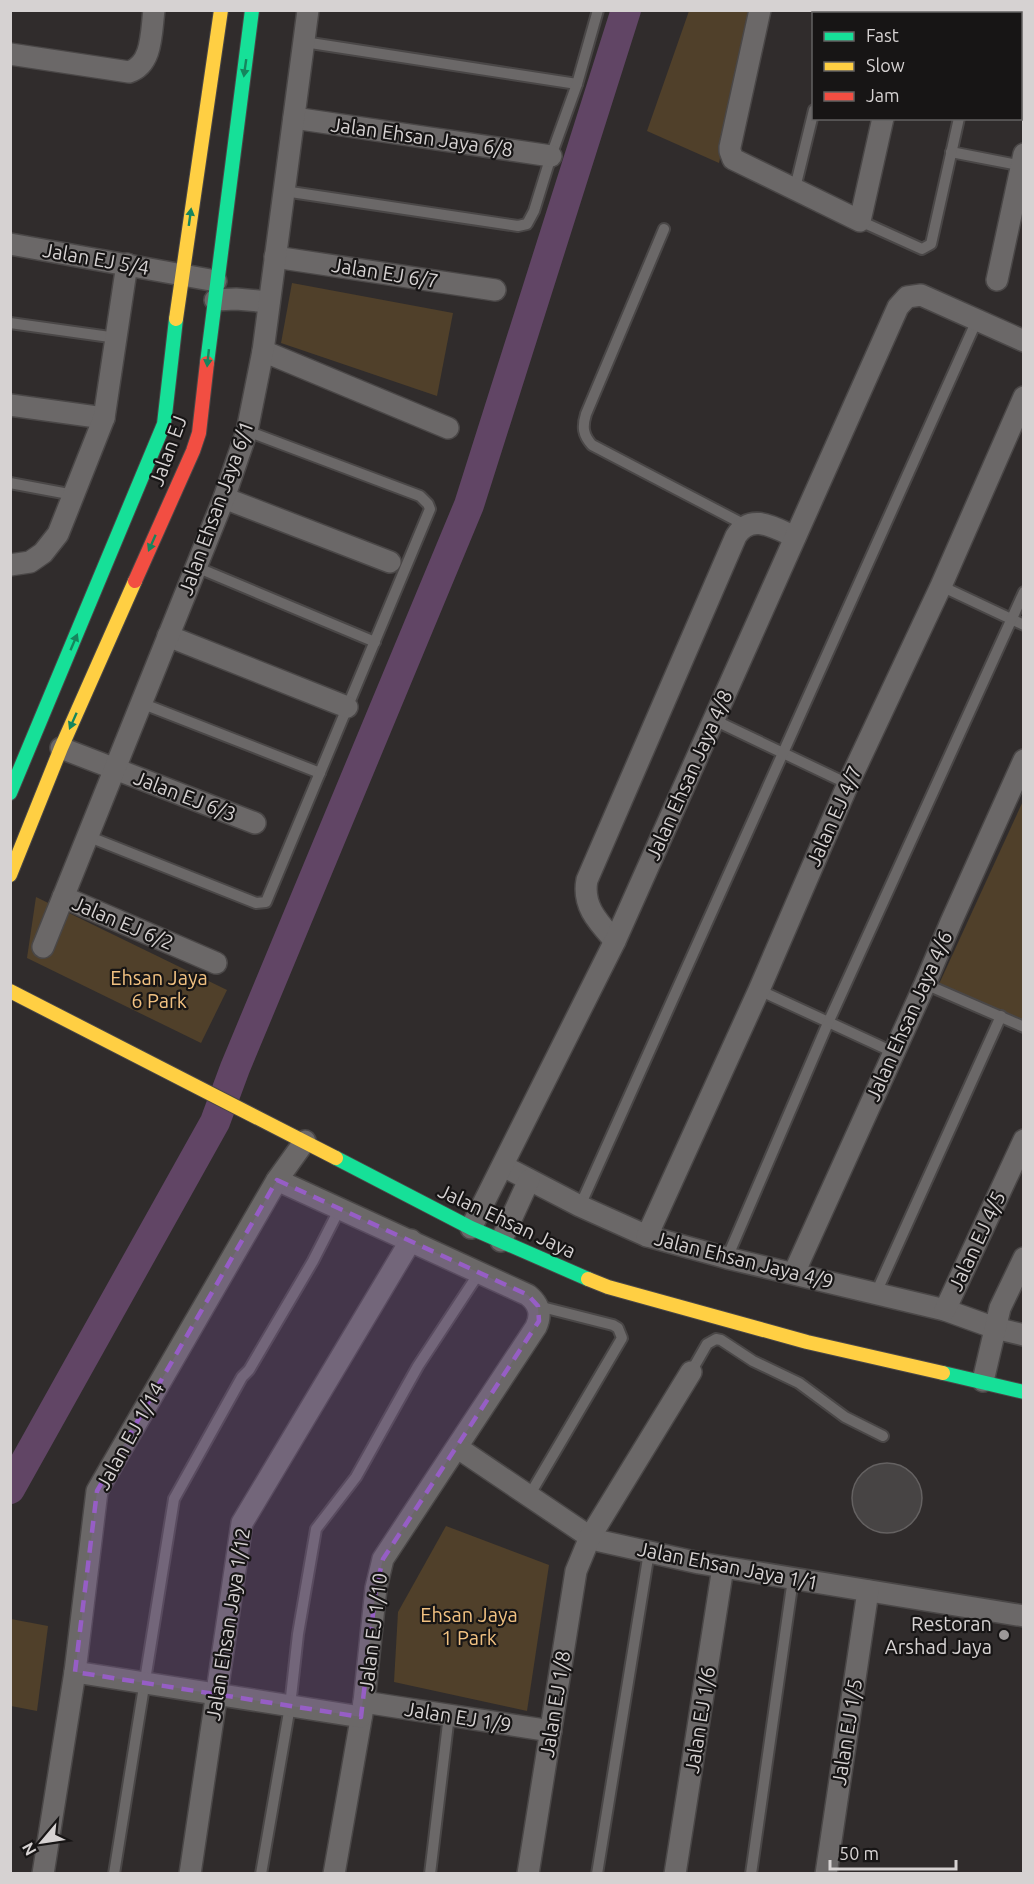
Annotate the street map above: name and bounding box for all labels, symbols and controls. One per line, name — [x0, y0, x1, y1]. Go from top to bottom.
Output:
legend — [812, 12, 1022, 120]
text: Fast — [866, 25, 899, 45]
text: Slow — [866, 55, 905, 75]
one-way arrow — [240, 59, 249, 78]
text: Jam — [866, 85, 900, 105]
street label: Jalan Ehsan Jaya 6/8 — [329, 112, 515, 161]
one-way arrow — [186, 207, 195, 226]
street label: Jalan EJ 5/4 — [41, 238, 151, 279]
street label: Jalan EJ 6/7 — [330, 253, 440, 292]
one-way arrow — [203, 349, 213, 368]
street label: Jalan EJ — [144, 413, 191, 489]
street label: Jalan Ehsan Jaya 6/1 — [173, 418, 258, 598]
one-way arrow — [147, 534, 157, 552]
one-way arrow — [70, 633, 79, 651]
street label: Jalan Ehsan Jaya 4/8 — [641, 686, 736, 863]
one-way arrow — [68, 713, 78, 731]
street label: Jalan EJ 4/7 — [801, 762, 866, 870]
street label: Jalan EJ 6/3 — [131, 766, 240, 826]
street label: Jalan EJ 6/2 — [69, 891, 177, 954]
street label: Jalan Ehsan Jaya 4/6 — [861, 927, 956, 1104]
park label: Ehsan Jaya 6 Park — [110, 966, 208, 1012]
street label: Jalan Ehsan Jaya — [435, 1179, 580, 1263]
street label: Jalan EJ 4/5 — [943, 1187, 1010, 1294]
street label: Jalan Ehsan Jaya 4/9 — [652, 1226, 836, 1293]
street label: Jalan EJ 1/14 — [91, 1378, 168, 1493]
street label: Jalan Ehsan Jaya 1/12 — [201, 1526, 254, 1722]
street label: Jalan Ehsan Jaya 1/1 — [636, 1537, 820, 1594]
street label: Jalan EJ 1/10 — [354, 1572, 391, 1692]
park label: Ehsan Jaya 1 Park — [420, 1603, 518, 1649]
place label: Restoran Arshad Jaya — [885, 1612, 992, 1658]
marker: Restoran Arshad Jaya — [997, 1628, 1011, 1642]
street label: Jalan EJ 1/8 — [535, 1649, 574, 1759]
street label: Jalan EJ 1/6 — [680, 1665, 719, 1775]
street label: Jalan EJ 1/5 — [827, 1677, 866, 1787]
street label: Jalan EJ 1/9 — [403, 1697, 513, 1736]
north arrow — [12, 1812, 72, 1872]
scale bar — [830, 1833, 956, 1871]
text: N — [18, 1840, 40, 1859]
text: 50 m — [839, 1843, 879, 1863]

